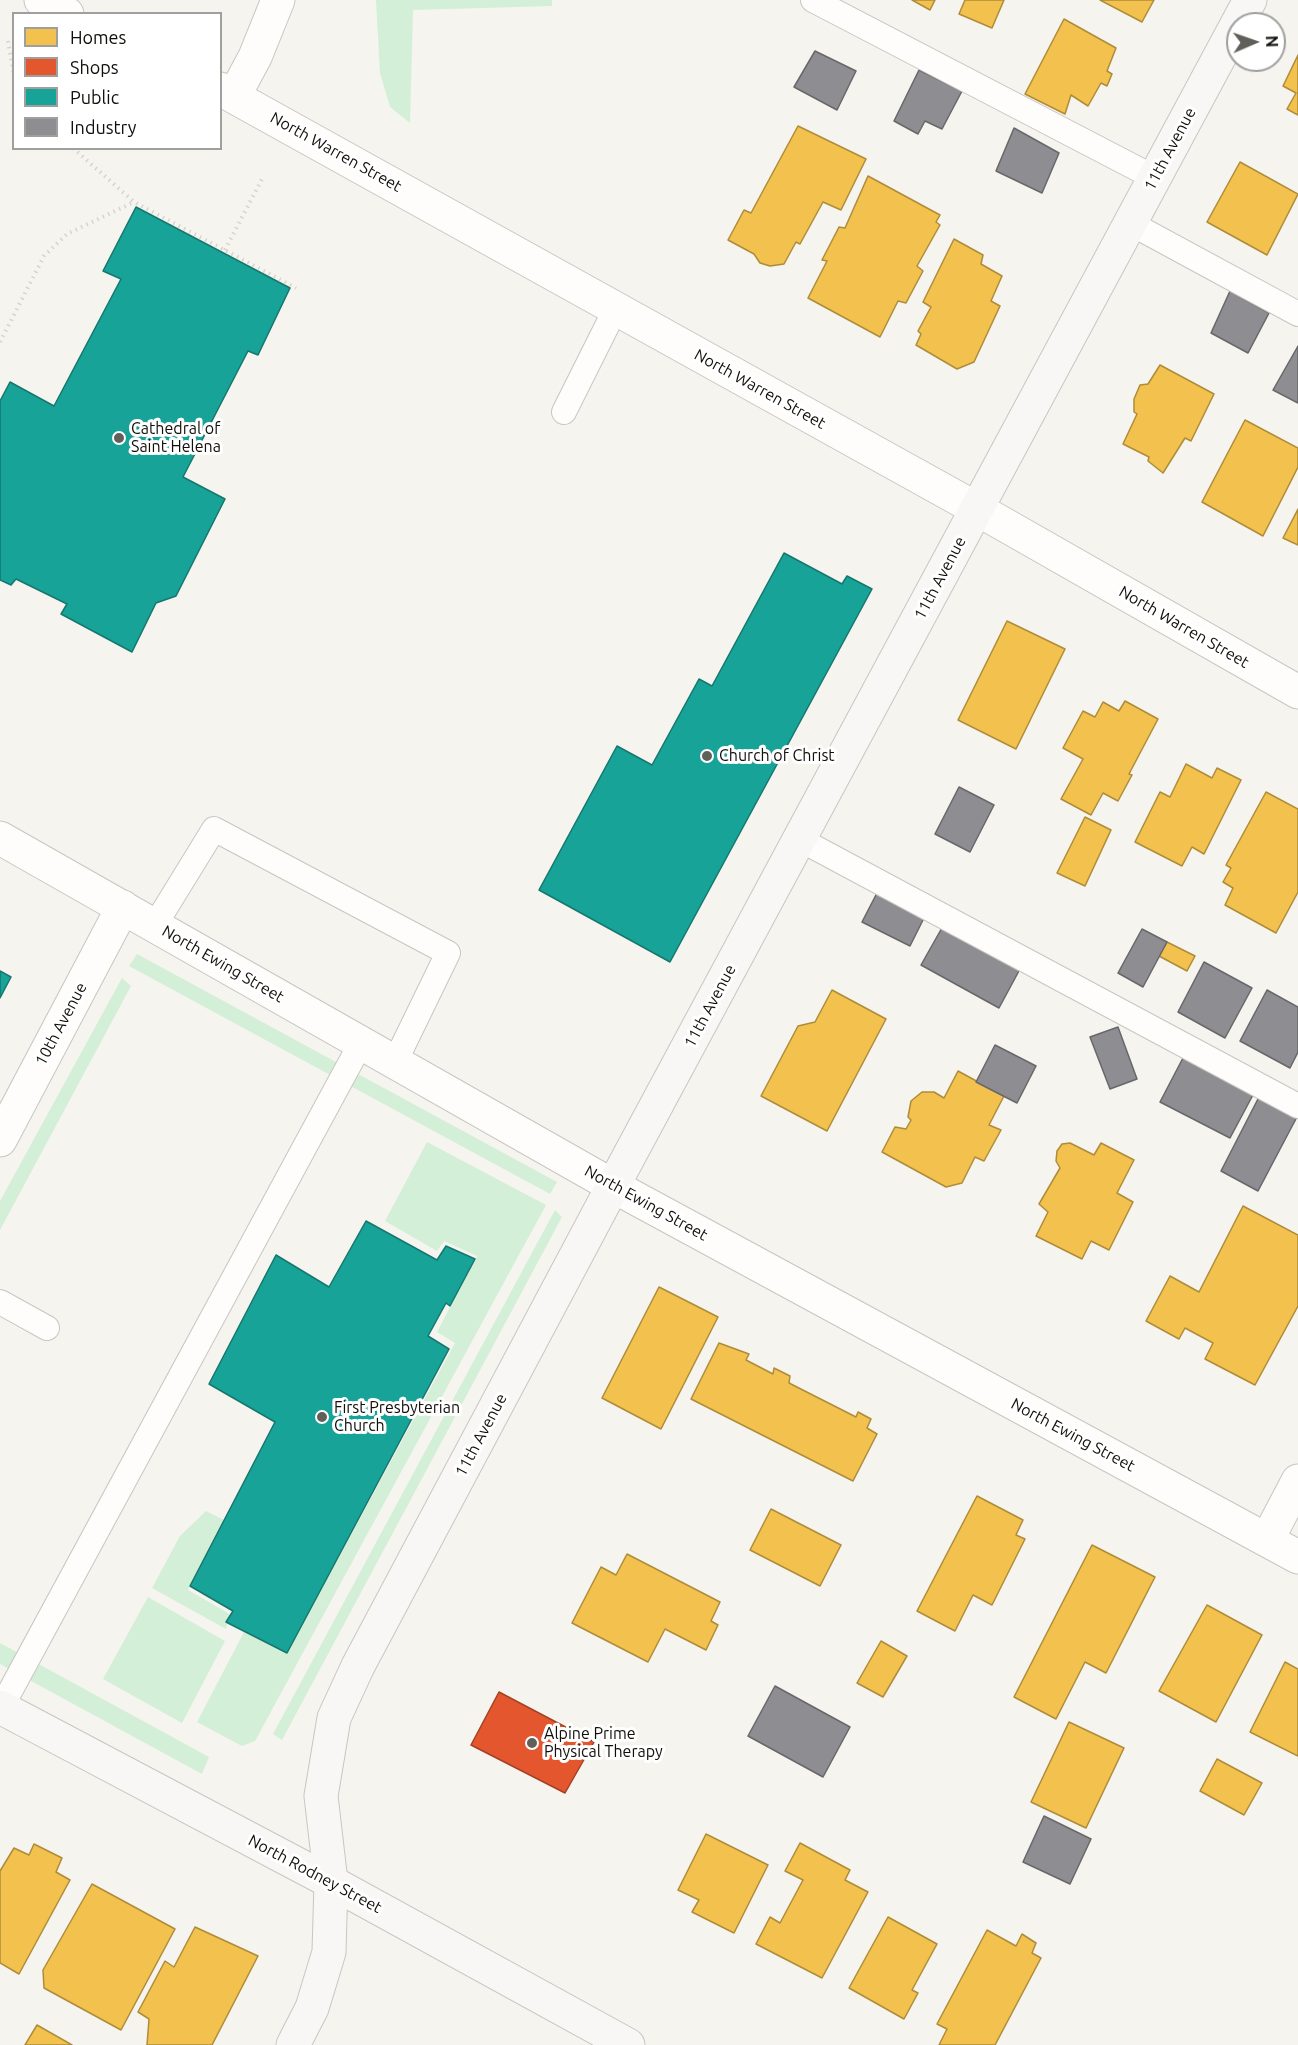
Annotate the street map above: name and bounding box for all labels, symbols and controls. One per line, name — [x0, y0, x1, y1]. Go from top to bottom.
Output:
legend — [12, 12, 222, 150]
north arrow — [1226, 12, 1286, 72]
text: Homes — [70, 27, 126, 47]
text: N — [1263, 35, 1281, 48]
text: Shops — [70, 57, 119, 77]
text: Public — [70, 87, 119, 107]
street label: 11th Avenue — [1140, 104, 1200, 194]
street label: North Warren Street — [267, 108, 405, 196]
text: Industry — [70, 117, 136, 137]
street label: North Warren Street — [691, 345, 829, 433]
place label: Cathedral of Saint Helena — [131, 419, 221, 457]
marker: Cathedral of Saint Helena — [112, 431, 126, 445]
street label: 11th Avenue — [910, 533, 970, 623]
street label: North Warren Street — [1116, 582, 1252, 672]
place label: Church of Christ — [719, 746, 835, 766]
marker: Church of Christ — [700, 749, 714, 763]
street label: North Ewing Street — [159, 921, 287, 1007]
street label: 11th Avenue — [680, 961, 740, 1051]
street label: 10th Avenue — [31, 979, 91, 1069]
street label: North Ewing Street — [581, 1161, 711, 1245]
street label: 11th Avenue — [451, 1390, 511, 1480]
street label: North Ewing Street — [1008, 1394, 1138, 1476]
place label: First Presbyterian Church — [334, 1398, 460, 1436]
marker: First Presbyterian Church — [315, 1410, 329, 1424]
place label: Alpine Prime Physical Therapy — [544, 1724, 663, 1762]
marker: Alpine Prime Physical Therapy — [525, 1736, 539, 1750]
street label: North Rodney Street — [245, 1831, 385, 1917]

